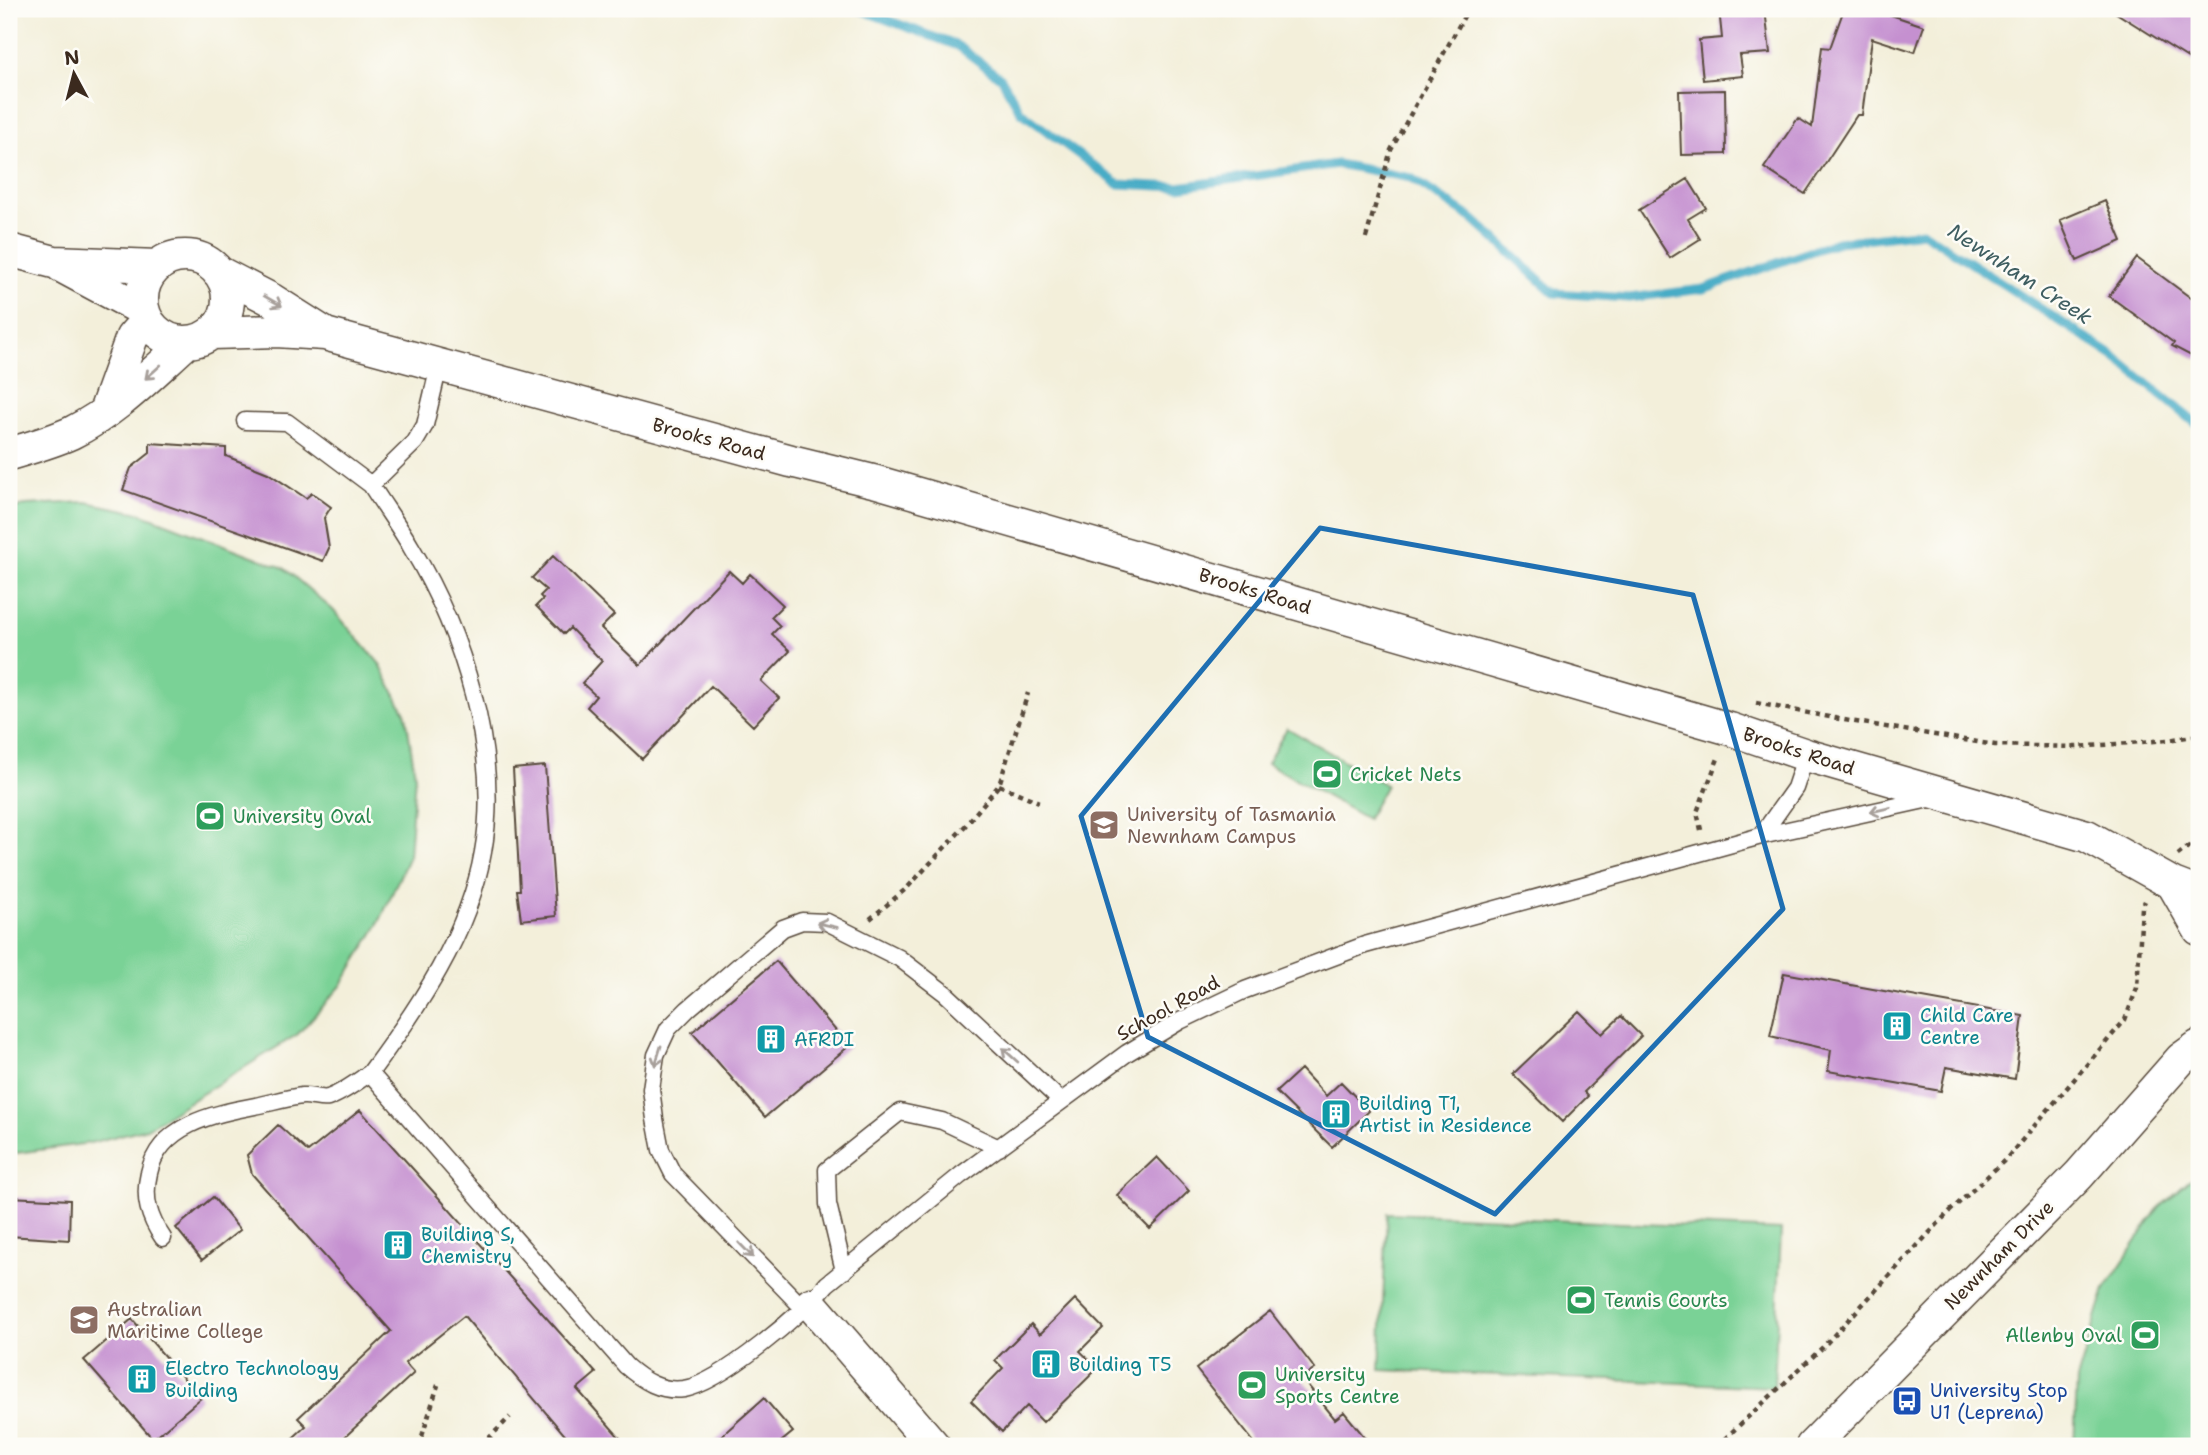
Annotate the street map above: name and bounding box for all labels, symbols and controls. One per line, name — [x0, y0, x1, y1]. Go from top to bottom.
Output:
north arrow — [38, 38, 108, 108]
text: N — [63, 44, 81, 71]
water label: Newnham Creek — [1942, 217, 2098, 331]
one-way arrow — [262, 294, 282, 308]
one-way arrow — [145, 364, 162, 381]
street label: Brooks Road — [650, 412, 768, 466]
street label: Brooks Road — [1196, 562, 1314, 620]
street label: Brooks Road — [1740, 721, 1858, 781]
sports icon: Cricket Nets — [1310, 757, 1344, 791]
place label: Cricket Nets — [1350, 762, 1462, 787]
sports icon: University Oval — [193, 799, 227, 833]
place label: University of Tasmania Newnham Campus — [1127, 802, 1336, 849]
place label: University Oval — [233, 804, 372, 829]
one-way arrow — [1869, 804, 1892, 817]
school or university icon: University of Tasmania Newnham Campus — [1087, 808, 1121, 842]
one-way arrow — [816, 917, 839, 931]
street label: School Road — [1112, 969, 1224, 1047]
place label: Child Care Centre — [1920, 1003, 2014, 1050]
building icon: Child Care Centre — [1880, 1009, 1914, 1043]
building icon: AFRDI — [754, 1022, 788, 1056]
place label: AFRDI — [794, 1027, 854, 1052]
one-way arrow — [651, 1044, 664, 1066]
one-way arrow — [1001, 1047, 1019, 1063]
place label: Building T1, Artist in Residence — [1359, 1091, 1532, 1138]
building icon: Building T1, Artist in Residence — [1319, 1097, 1353, 1131]
street label: Newnham Drive — [1939, 1195, 2059, 1315]
place label: Building S, Chemistry — [421, 1222, 515, 1269]
building icon: Building S, Chemistry — [381, 1228, 415, 1262]
one-way arrow — [738, 1241, 755, 1258]
sports icon: Tennis Courts — [1564, 1283, 1598, 1317]
place label: Tennis Courts — [1604, 1288, 1728, 1313]
place label: Australian Maritime College — [107, 1297, 264, 1344]
school or university icon: Australian Maritime College — [67, 1303, 101, 1337]
sports icon: Allenby Oval — [2128, 1318, 2162, 1352]
place label: Allenby Oval — [2005, 1323, 2122, 1348]
building icon: Building T5 — [1029, 1347, 1063, 1381]
place label: Building T5 — [1069, 1352, 1172, 1377]
place label: Electro Technology Building — [165, 1356, 339, 1403]
building icon: Electro Technology Building — [125, 1362, 159, 1396]
place label: University Sports Centre — [1275, 1362, 1400, 1409]
sports icon: University Sports Centre — [1235, 1368, 1269, 1402]
place label: University Stop U1 (Leprena) — [1930, 1378, 2068, 1425]
bus stop icon: University Stop U1 (Leprena) — [1890, 1384, 1924, 1418]

